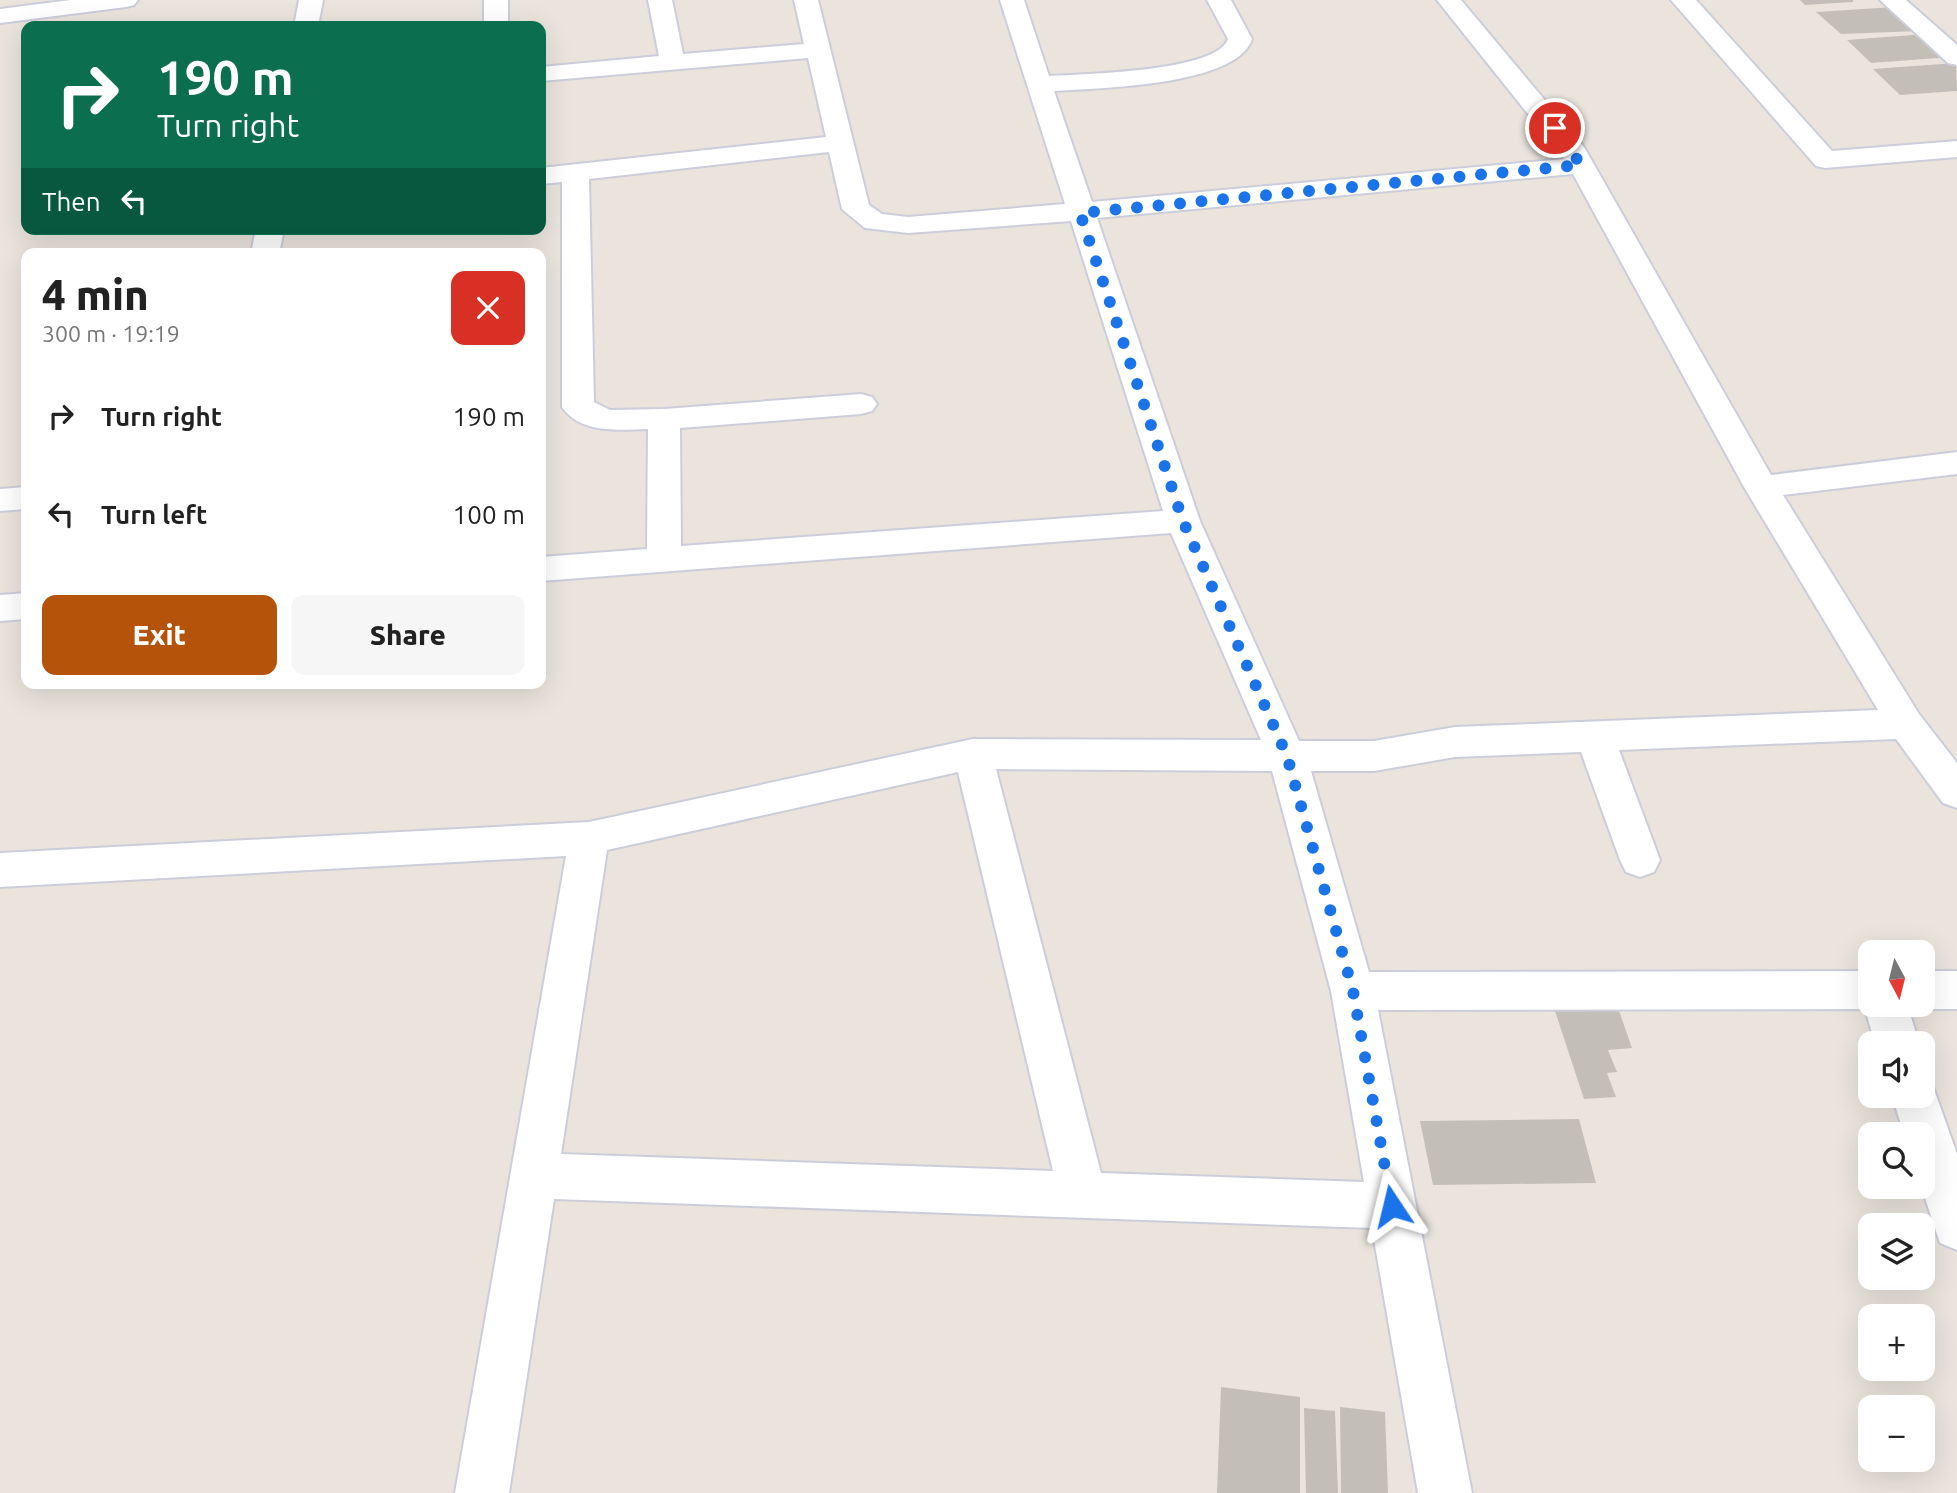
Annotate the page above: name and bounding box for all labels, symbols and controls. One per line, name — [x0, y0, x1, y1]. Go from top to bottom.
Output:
icon: right — [42, 49, 133, 140]
text: 190 m — [157, 49, 294, 104]
pin — [1525, 98, 1585, 158]
text: Turn right — [157, 107, 299, 143]
icon: arrive — [1536, 109, 1574, 147]
icon: left — [115, 182, 153, 220]
text: Then — [42, 187, 101, 216]
text: 4 min — [42, 271, 149, 318]
button: close — [451, 271, 525, 345]
text: 300 m · 19:19 — [42, 321, 180, 346]
icon: right — [42, 397, 80, 435]
text: Turn right — [101, 402, 222, 431]
text: 190 m — [453, 402, 525, 431]
icon: left — [42, 495, 80, 533]
text: Turn left — [101, 500, 207, 529]
text: 100 m — [453, 500, 525, 529]
button: Exit — [42, 595, 277, 675]
button: Share — [291, 595, 525, 675]
north arrow — [1858, 940, 1936, 1017]
map controls — [1858, 940, 1935, 1472]
button: sound — [1858, 1031, 1935, 1108]
button: search — [1858, 1122, 1935, 1199]
position arrow — [1355, 1169, 1429, 1243]
button: layers — [1858, 1213, 1935, 1290]
button: + — [1858, 1304, 1935, 1381]
button: − — [1858, 1395, 1935, 1472]

